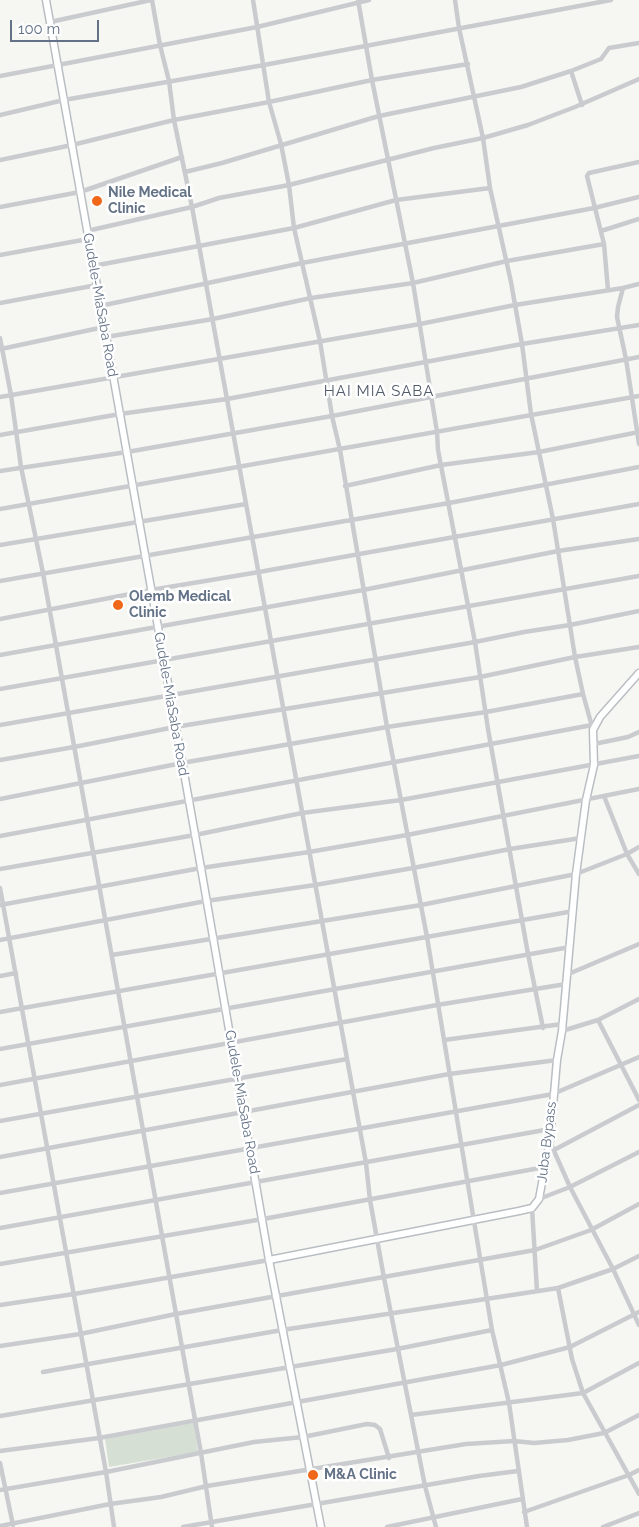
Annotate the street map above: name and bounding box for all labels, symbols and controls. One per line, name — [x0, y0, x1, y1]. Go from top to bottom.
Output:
scale bar — [12, 10, 101, 42]
text: 100 m — [18, 20, 60, 38]
place label: Nile Medical Clinic — [108, 185, 192, 218]
marker: Nile Medical Clinic — [90, 194, 104, 208]
street label: Gudele-MiaSaba Road — [79, 232, 121, 378]
district label: HAI MIA SABA — [322, 382, 436, 400]
place label: Olemb Medical Clinic — [129, 589, 231, 622]
marker: Olemb Medical Clinic — [111, 598, 125, 612]
street label: Gudele-MiaSaba Road — [150, 631, 192, 777]
street label: Gudele-MiaSaba Road — [221, 1029, 263, 1175]
street label: Juba Bypass — [534, 1101, 560, 1183]
place label: M&A Clinic — [324, 1467, 397, 1483]
marker: M&A Clinic — [306, 1468, 320, 1482]

